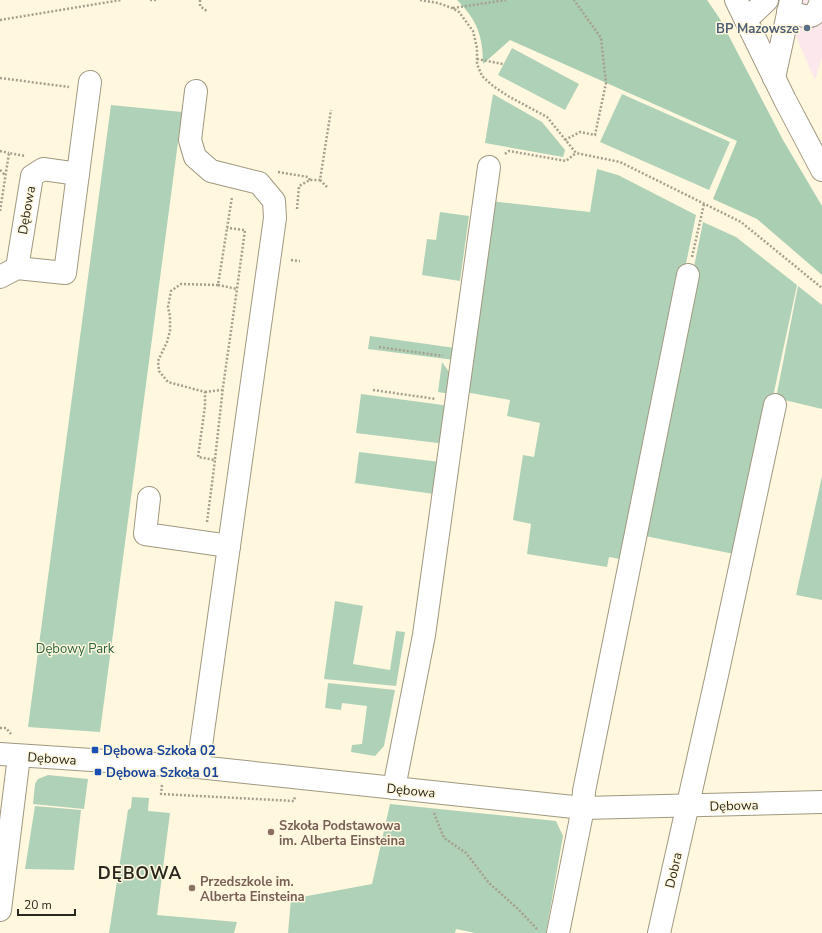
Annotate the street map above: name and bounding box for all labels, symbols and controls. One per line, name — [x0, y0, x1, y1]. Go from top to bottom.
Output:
place label: BP Mazowsze — [716, 20, 799, 38]
marker: BP Mazowsze — [802, 23, 812, 33]
street label: Dębowa — [14, 184, 40, 236]
park label: Dębowy Park — [36, 640, 115, 658]
place label: Dębowa Szkoła 02 — [103, 742, 216, 760]
marker: Dębowa Szkoła 02 — [90, 745, 100, 755]
street label: Dębowa — [27, 748, 77, 770]
place label: Dębowa Szkoła 01 — [106, 764, 219, 782]
marker: Dębowa Szkoła 01 — [93, 767, 103, 777]
street label: Dębowa — [386, 779, 436, 803]
street label: Dębowa — [709, 796, 759, 816]
place label: Szkoła Podstawowa im. Alberta Einsteina — [279, 817, 405, 850]
marker: Szkoła Podstawowa im. Alberta Einsteina — [266, 827, 276, 837]
street label: Dobra — [661, 851, 687, 890]
district label: DĘBOWA — [98, 862, 182, 885]
place label: Przedszkole im. Alberta Einsteina — [200, 873, 305, 906]
marker: Przedszkole im. Alberta Einsteina — [187, 883, 197, 893]
scale bar — [18, 891, 75, 917]
text: 20 m — [24, 897, 52, 913]

